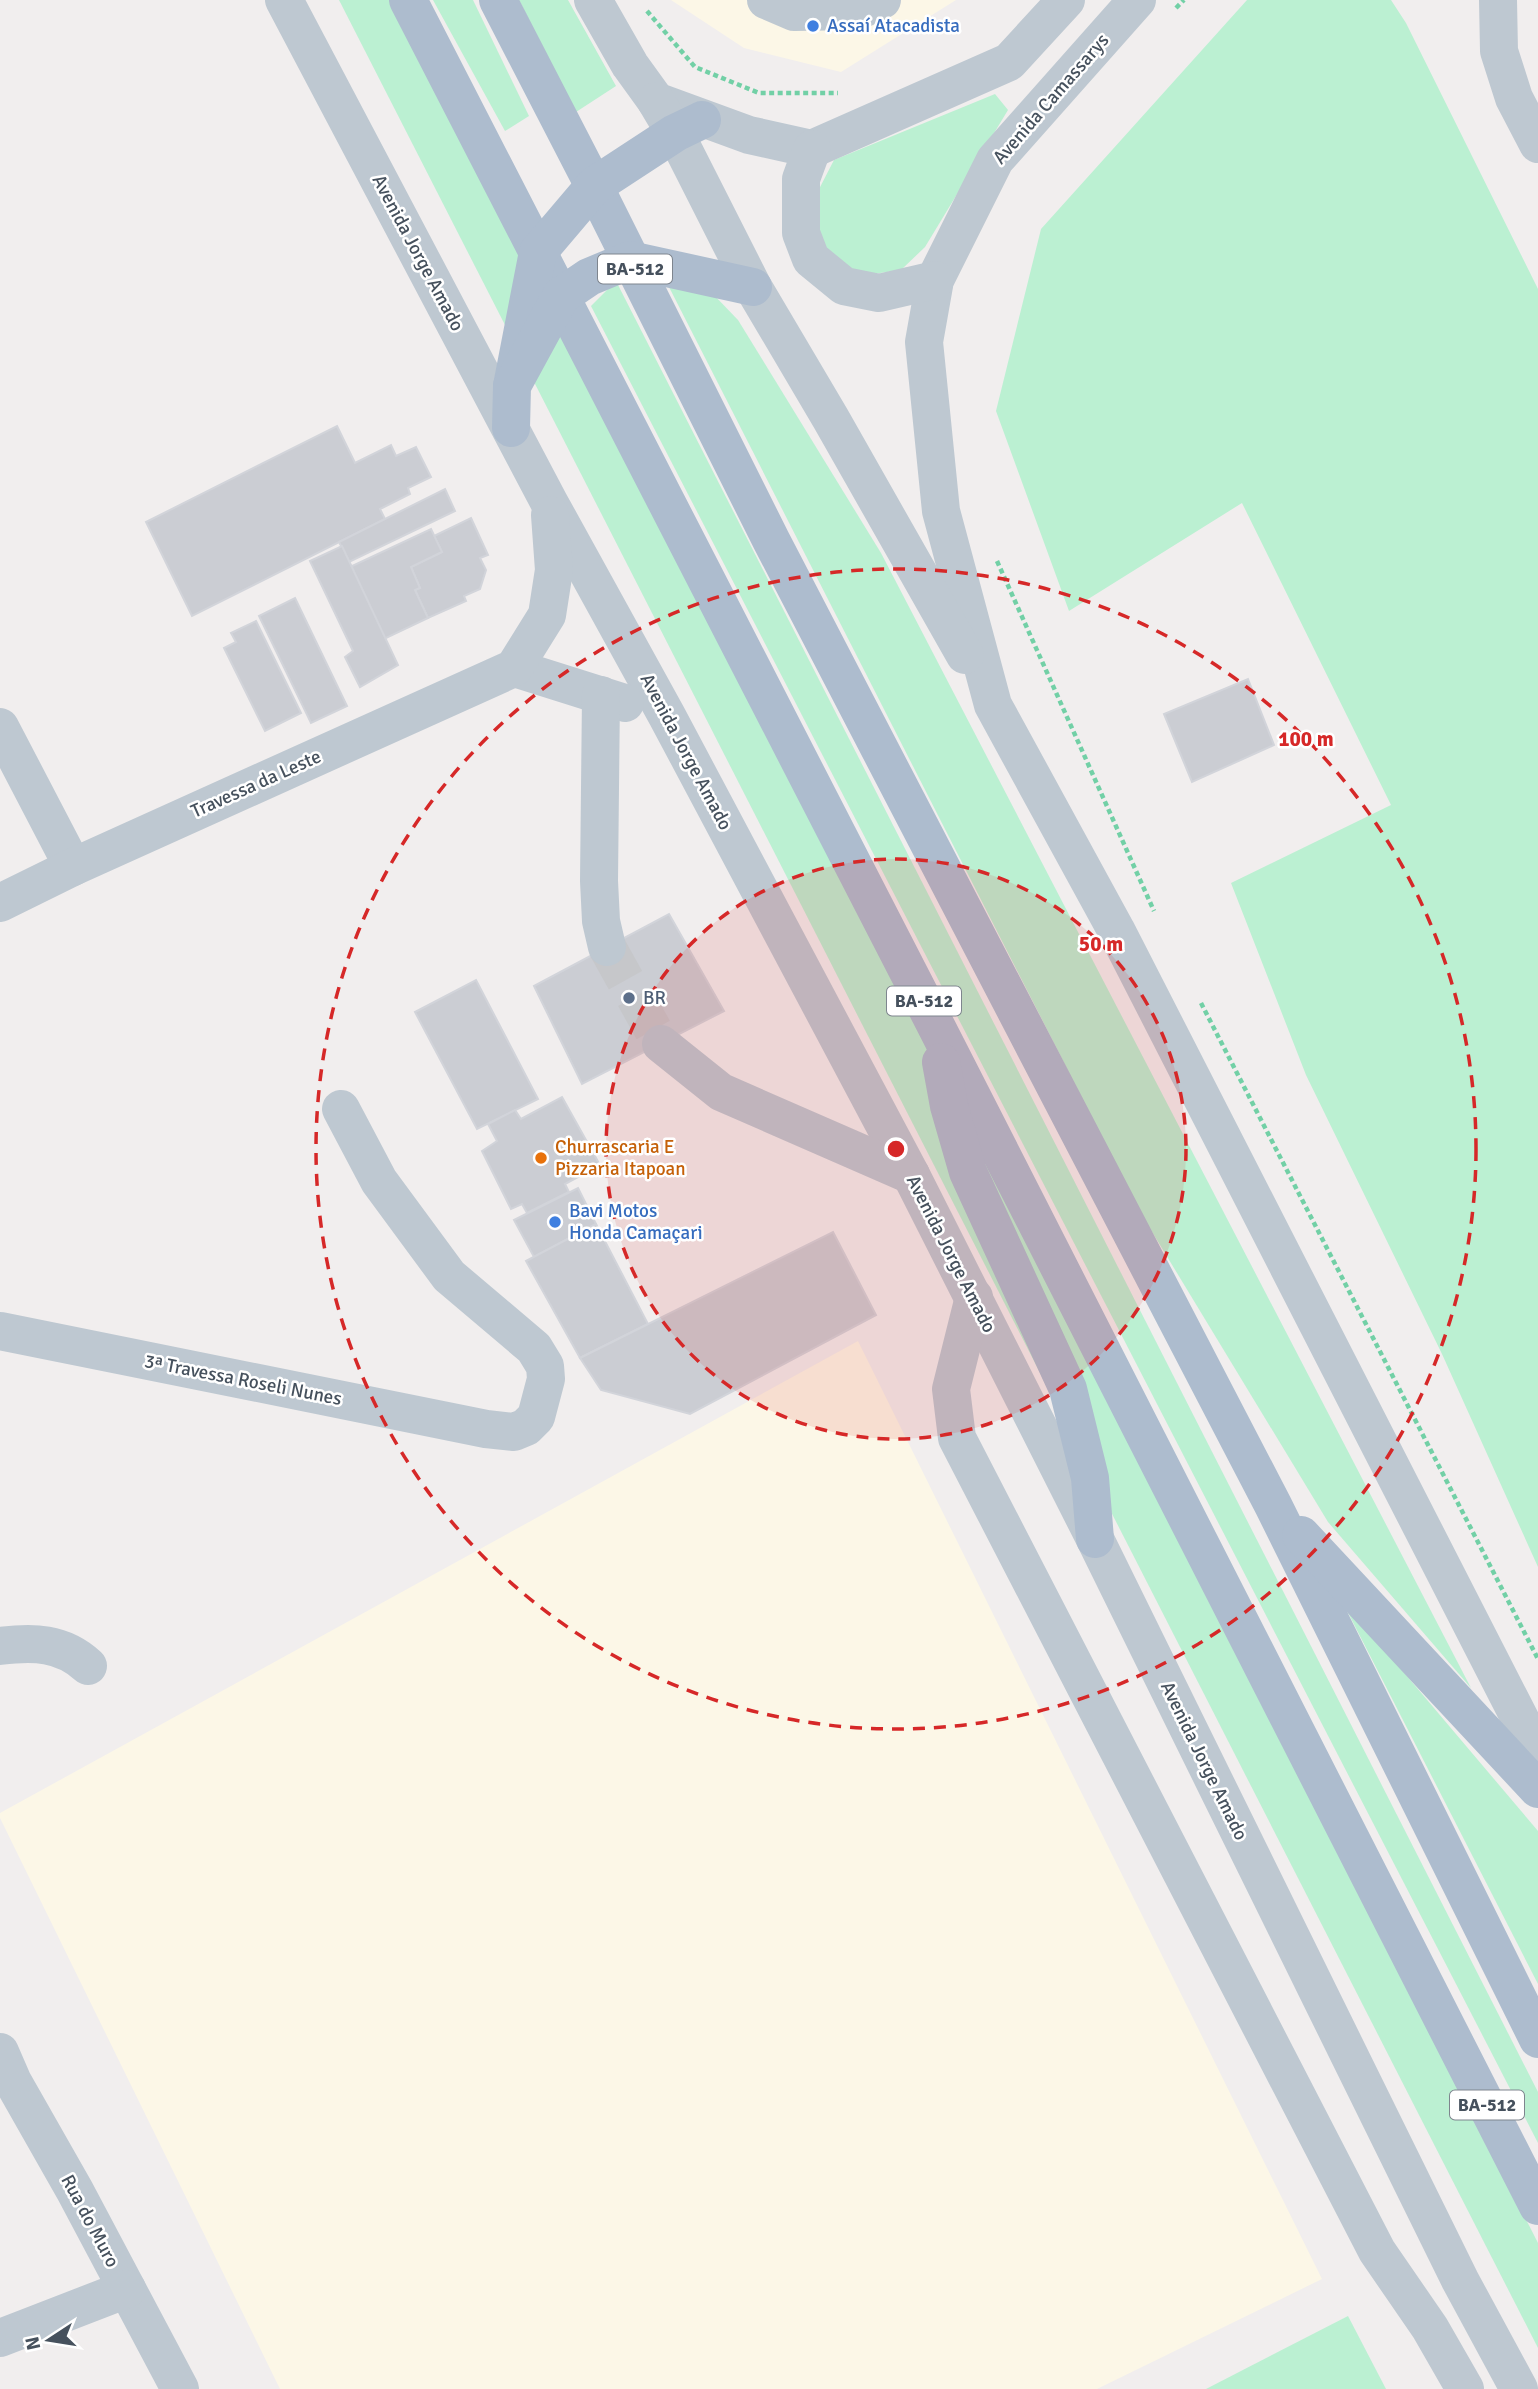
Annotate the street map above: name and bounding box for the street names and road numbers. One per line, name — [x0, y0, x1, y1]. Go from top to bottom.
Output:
street label: Avenida Camassarys — [988, 29, 1114, 169]
street label: Avenida Jorge Amado — [367, 171, 469, 335]
road number: BA-512 — [598, 255, 672, 284]
street label: Avenida Jorge Amado — [635, 670, 737, 834]
street label: Travessa da Leste — [187, 745, 325, 823]
road number: BA-512 — [887, 986, 961, 1016]
street label: Avenida Jorge Amado — [901, 1171, 1001, 1337]
street label: 3ª Travessa Roseli Nunes — [142, 1349, 344, 1411]
street label: Avenida Jorge Amado — [1155, 1678, 1253, 1844]
road number: BA-512 — [1450, 2090, 1524, 2120]
street label: Rua do Muro — [56, 2171, 124, 2272]

